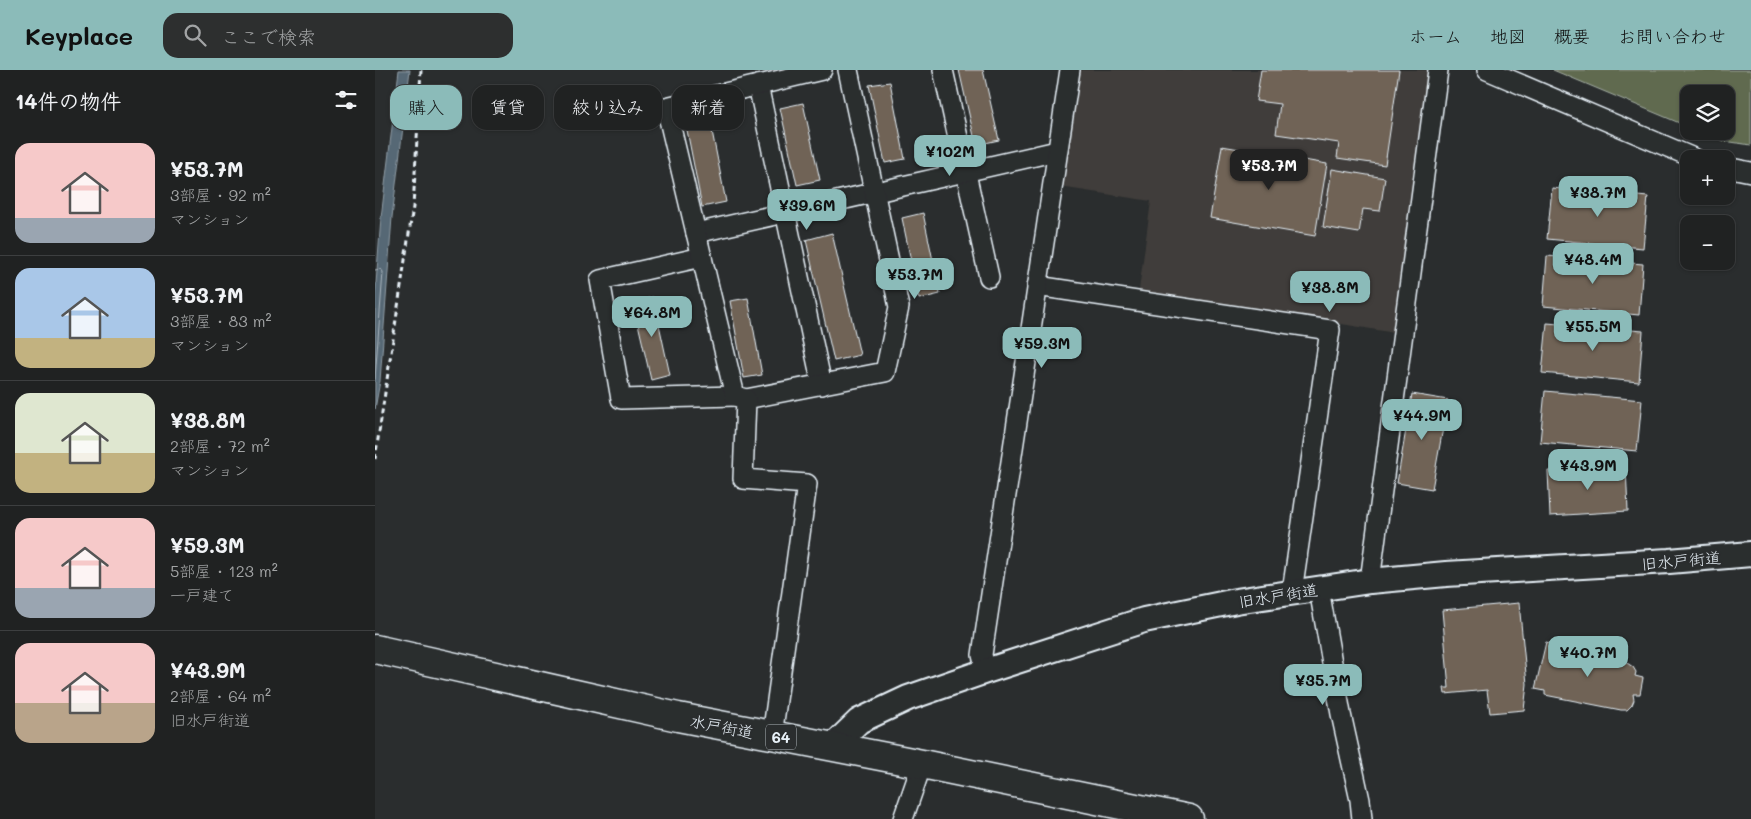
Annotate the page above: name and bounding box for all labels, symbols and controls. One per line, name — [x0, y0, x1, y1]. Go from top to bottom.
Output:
search box — [163, 13, 513, 58]
text: Keyplace — [25, 20, 133, 51]
icon: search — [181, 21, 209, 49]
text: ここで検索 — [221, 24, 316, 49]
text: ホーム — [1409, 24, 1462, 48]
text: 地図 — [1490, 24, 1526, 48]
text: 概要 — [1554, 24, 1590, 48]
text: お問い合わせ — [1618, 24, 1726, 48]
chip: 購入 — [390, 85, 462, 130]
chip: 賃貸 — [472, 85, 544, 130]
chip: 絞り込み — [554, 85, 662, 130]
chip: 新着 — [672, 85, 744, 130]
map controls — [1680, 85, 1735, 270]
button: layers — [1680, 85, 1735, 140]
icon: filters — [332, 86, 360, 114]
text: 14件の物件 — [15, 87, 122, 114]
pin: ¥102M — [915, 134, 985, 177]
text: ¥102M — [925, 140, 975, 161]
pin: ¥53.7M — [1228, 148, 1310, 191]
button: + — [1680, 150, 1735, 205]
text: ¥53.7M — [1241, 154, 1297, 175]
text: ¥53.7M — [170, 155, 244, 182]
icon: home — [55, 163, 115, 223]
pin: ¥38.7M — [1557, 176, 1639, 218]
text: ¥38.7M — [1570, 181, 1626, 202]
text: 3部屋 · 92 m² — [170, 184, 271, 205]
pin: ¥39.6M — [766, 189, 848, 231]
text: ¥39.6M — [778, 194, 836, 215]
text: マンション — [170, 208, 249, 229]
button: − — [1680, 215, 1735, 270]
pin: ¥48.4M — [1552, 242, 1634, 285]
text: ¥48.4M — [1564, 248, 1622, 269]
pin: ¥53.7M — [874, 258, 956, 300]
text: ¥53.7M — [887, 263, 943, 284]
pin: ¥38.8M — [1289, 270, 1371, 313]
text: ¥38.8M — [1301, 276, 1359, 297]
text: ¥53.7M — [170, 281, 244, 308]
icon: home — [55, 288, 115, 348]
pin: ¥64.8M — [611, 296, 693, 338]
text: ¥64.8M — [623, 301, 681, 322]
text: 3部屋 · 83 m² — [170, 310, 272, 331]
pin: ¥55.5M — [1552, 310, 1634, 352]
text: ¥55.5M — [1565, 315, 1621, 336]
pin: ¥59.3M — [1001, 326, 1083, 369]
text: ¥59.3M — [1014, 332, 1070, 353]
text: マンション — [170, 334, 249, 355]
pin: ¥44.9M — [1381, 398, 1463, 441]
text: ¥44.9M — [1393, 404, 1451, 425]
text: ¥38.8M — [170, 406, 246, 433]
icon: home — [55, 413, 115, 473]
text: 2部屋 · 72 m² — [170, 435, 270, 456]
pin: ¥43.9M — [1547, 448, 1629, 491]
text: ¥43.9M — [1559, 454, 1617, 475]
text: マンション — [170, 459, 249, 480]
text: ¥59.3M — [170, 531, 245, 558]
icon: home — [55, 538, 115, 598]
street label: 旧水戸街道 — [1640, 546, 1722, 574]
text: 5部屋 · 123 m² — [170, 560, 278, 581]
street label: 旧水戸街道 — [1237, 578, 1319, 612]
text: 一戸建て — [170, 584, 234, 605]
pin: ¥40.7M — [1547, 636, 1629, 678]
text: ¥40.7M — [1559, 641, 1617, 662]
text: ¥43.9M — [170, 656, 246, 683]
icon: home — [55, 663, 115, 723]
pin: ¥35.7M — [1282, 664, 1364, 706]
text: ¥35.7M — [1295, 669, 1351, 690]
text: 2部屋 · 64 m² — [170, 685, 271, 706]
text: 旧水戸街道 — [170, 709, 250, 730]
street label: 水戸街道 — [689, 710, 755, 742]
road number: 64 — [766, 724, 796, 750]

